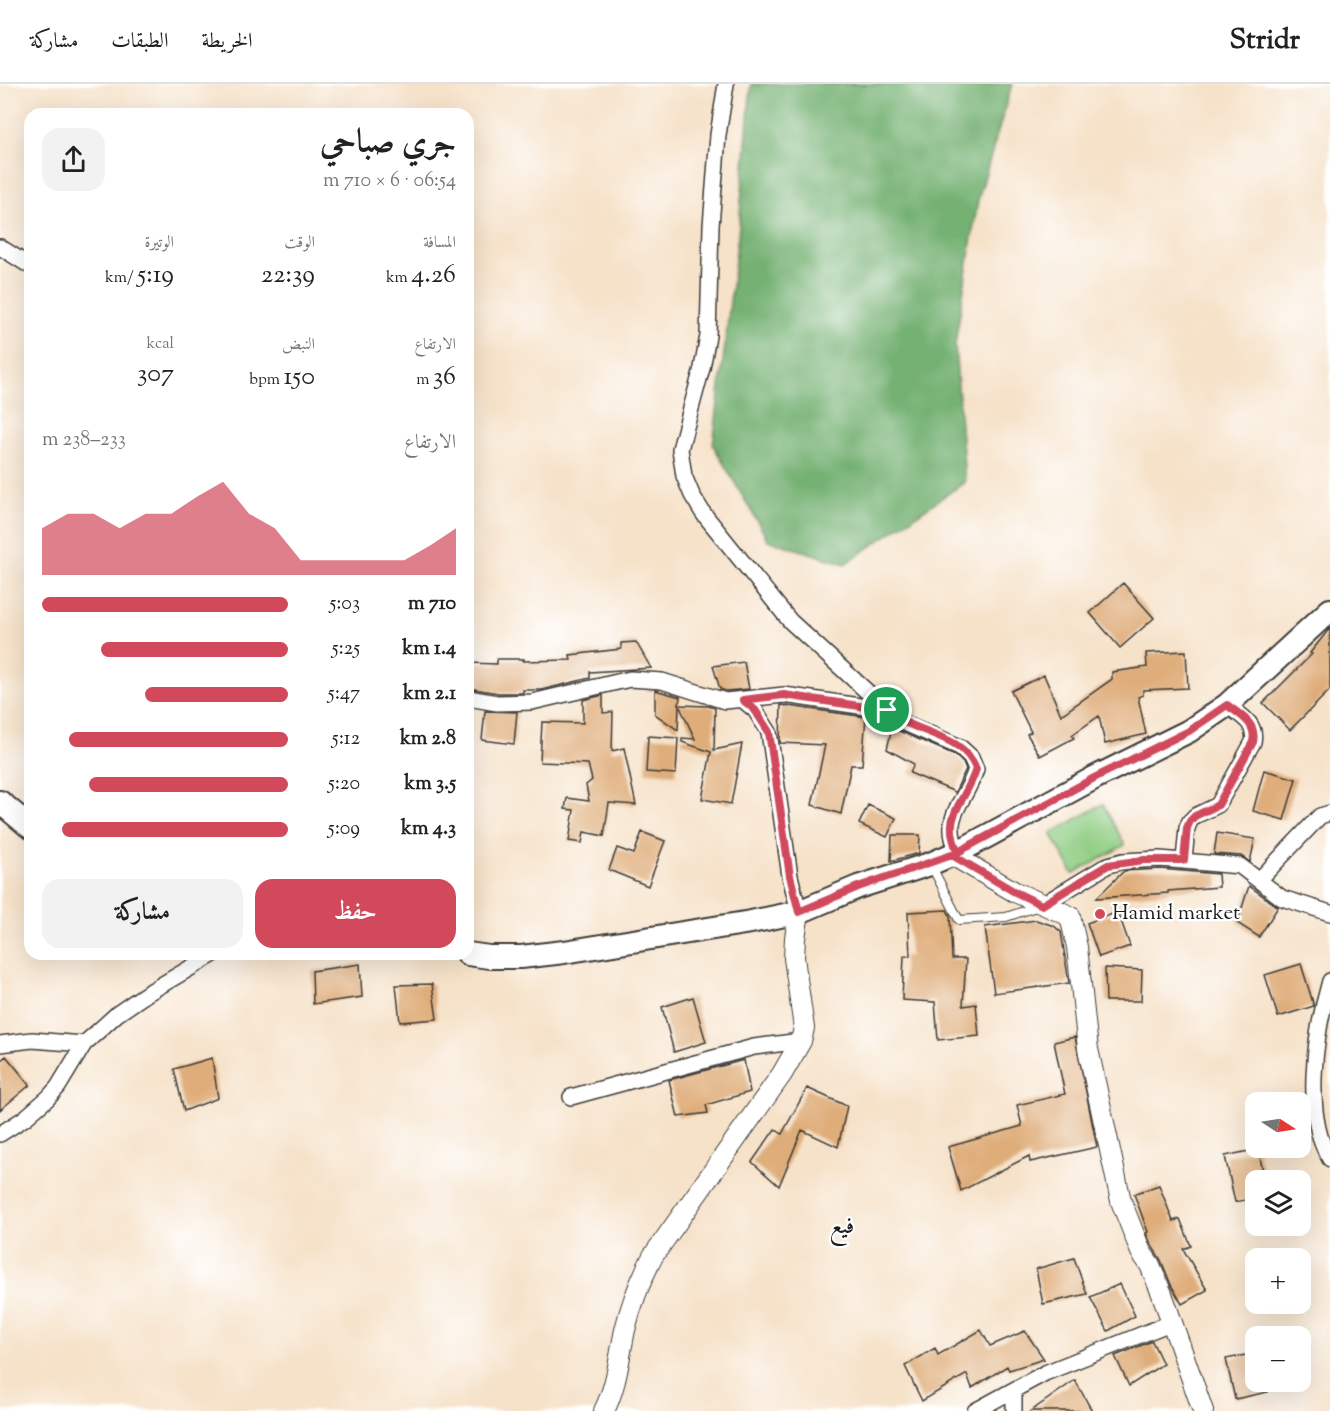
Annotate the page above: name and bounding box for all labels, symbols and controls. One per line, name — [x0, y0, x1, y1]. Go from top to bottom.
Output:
text: Stridr — [1229, 21, 1300, 61]
text: مشاركة — [30, 27, 78, 57]
text: الطبقات — [111, 27, 168, 57]
text: الخريطة — [201, 27, 253, 57]
text: جري صباحي — [320, 120, 456, 168]
button: share — [42, 128, 105, 191]
text: 06:54 · 6 × 710 m — [323, 167, 456, 196]
text: الوتيرة — [144, 232, 174, 255]
text: الوقت — [284, 232, 315, 255]
text: المسافة — [423, 232, 456, 255]
text: 5:19 — [137, 257, 174, 294]
text: 22:39 — [261, 257, 315, 294]
text: 4.26 — [411, 257, 456, 294]
text: /km — [105, 267, 137, 290]
text: km — [386, 267, 411, 290]
text: kcal — [147, 333, 174, 356]
text: النبض — [282, 334, 315, 357]
text: الارتفاع — [414, 334, 456, 357]
text: 307 — [137, 356, 174, 393]
text: 150 — [284, 359, 315, 396]
text: 36 — [433, 359, 456, 396]
text: bpm — [249, 369, 284, 392]
text: m — [416, 369, 433, 392]
text: 233–238 m — [42, 426, 126, 455]
text: الارتفاع — [404, 429, 456, 458]
text: 5:03 — [330, 590, 360, 619]
text: 710 m — [408, 590, 456, 619]
text: 5:25 — [332, 635, 360, 664]
text: 1.4 km — [402, 635, 456, 664]
text: 5:47 — [328, 680, 360, 709]
text: 2.1 km — [403, 680, 456, 709]
pin — [861, 684, 912, 735]
icon: arrive — [870, 693, 903, 726]
text: 5:12 — [332, 725, 360, 754]
text: 2.8 km — [400, 725, 456, 754]
text: 5:20 — [328, 770, 360, 799]
text: 3.5 km — [404, 770, 456, 799]
text: 5:09 — [328, 815, 360, 844]
text: 4.3 km — [401, 815, 456, 844]
button: مشاركة — [42, 879, 243, 948]
button: حفظ — [255, 879, 456, 948]
place label: Hamid market — [1112, 899, 1240, 929]
marker: Hamid market — [1093, 907, 1107, 921]
north arrow — [1245, 1092, 1311, 1158]
map controls — [1245, 1092, 1311, 1392]
button: layers — [1245, 1170, 1311, 1236]
district label: فيع — [830, 1210, 854, 1247]
button: + — [1245, 1248, 1311, 1314]
button: − — [1245, 1326, 1311, 1392]

